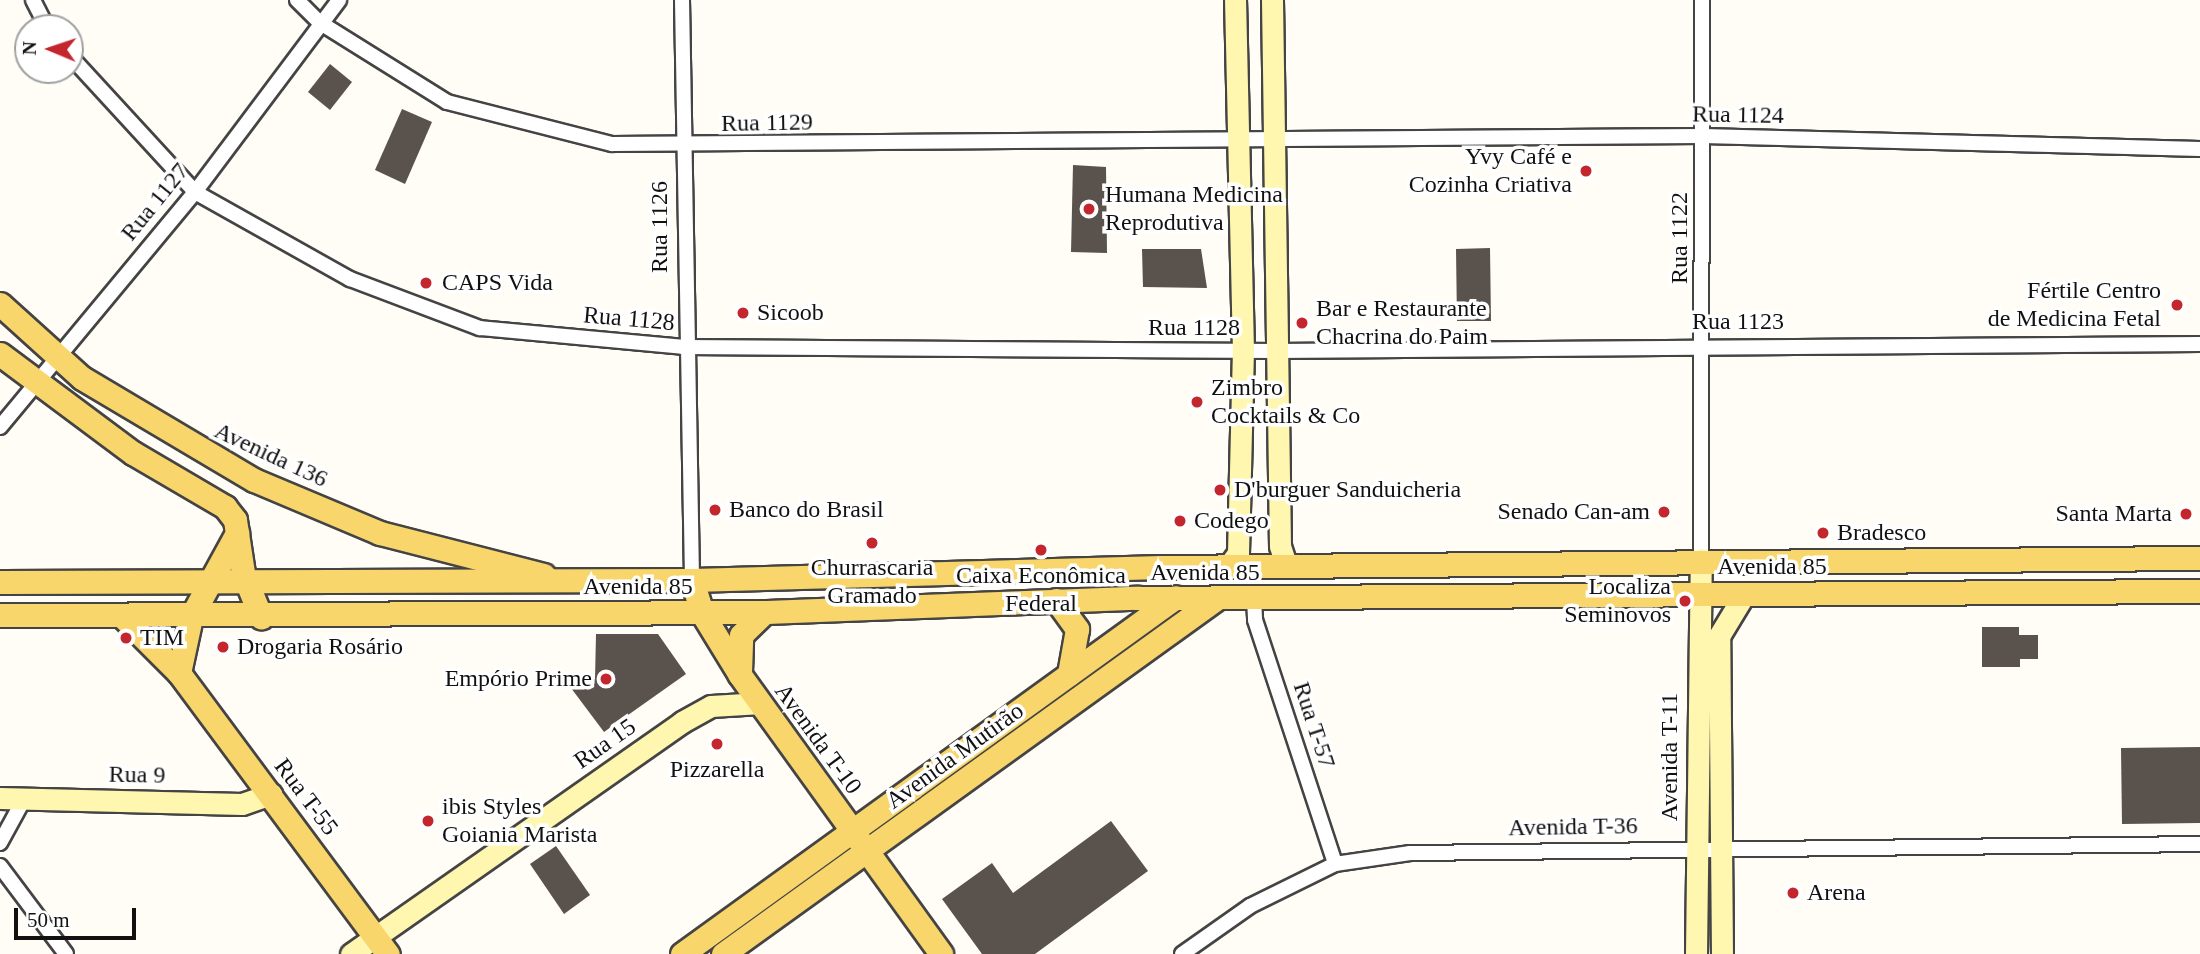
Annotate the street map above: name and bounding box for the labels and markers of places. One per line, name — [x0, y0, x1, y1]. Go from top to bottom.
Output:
place label: Yvy Café e Cozinha Criativa — [1409, 143, 1572, 199]
marker: Yvy Café e Cozinha Criativa — [1578, 163, 1594, 179]
place label: Humana Medicina Reprodutiva — [1105, 181, 1283, 237]
marker: Humana Medicina Reprodutiva — [1079, 199, 1099, 219]
place label: CAPS Vida — [442, 269, 553, 297]
marker: CAPS Vida — [416, 273, 436, 293]
place label: Fértile Centro de Medicina Fetal — [1988, 277, 2161, 333]
place label: Bar e Restaurante Chacrina do Paim — [1316, 295, 1488, 351]
marker: Fértile Centro de Medicina Fetal — [2167, 295, 2187, 315]
place label: Sicoob — [757, 299, 824, 327]
marker: Sicoob — [735, 305, 751, 321]
marker: Bar e Restaurante Chacrina do Paim — [1294, 315, 1310, 331]
place label: Zimbro Cocktails & Co — [1211, 374, 1360, 430]
marker: Zimbro Cocktails & Co — [1189, 394, 1205, 410]
place label: D'burguer Sanduicheria — [1234, 476, 1461, 504]
marker: D'burguer Sanduicheria — [1212, 482, 1228, 498]
place label: Banco do Brasil — [729, 496, 884, 524]
place label: Senado Can-am — [1497, 498, 1650, 526]
place label: Santa Marta — [2055, 500, 2172, 528]
marker: Banco do Brasil — [707, 502, 723, 518]
marker: Senado Can-am — [1656, 504, 1672, 520]
marker: Santa Marta — [2178, 506, 2194, 522]
place label: Codego — [1194, 507, 1269, 535]
marker: Codego — [1172, 513, 1188, 529]
place label: Bradesco — [1837, 519, 1926, 547]
marker: Bradesco — [1815, 525, 1831, 541]
marker: Churrascaria Gramado — [864, 535, 880, 551]
marker: Caixa Econômica Federal — [1033, 542, 1049, 558]
place label: Churrascaria Gramado — [811, 554, 933, 610]
place label: Caixa Econômica Federal — [956, 562, 1126, 618]
place label: Localiza Seminovos — [1564, 573, 1671, 629]
marker: Localiza Seminovos — [1677, 593, 1693, 609]
place label: TIM — [140, 624, 184, 652]
marker: TIM — [118, 630, 134, 646]
place label: Drogaria Rosário — [237, 633, 403, 661]
marker: Drogaria Rosário — [215, 639, 231, 655]
place label: Empório Prime — [445, 665, 592, 693]
marker: Empório Prime — [598, 671, 614, 687]
marker: Pizzarella — [709, 736, 725, 752]
place label: Pizzarella — [670, 756, 764, 784]
place label: ibis Styles Goiania Marista — [442, 793, 597, 849]
marker: ibis Styles Goiania Marista — [420, 813, 436, 829]
place label: Arena — [1807, 879, 1866, 907]
marker: Arena — [1785, 885, 1801, 901]

